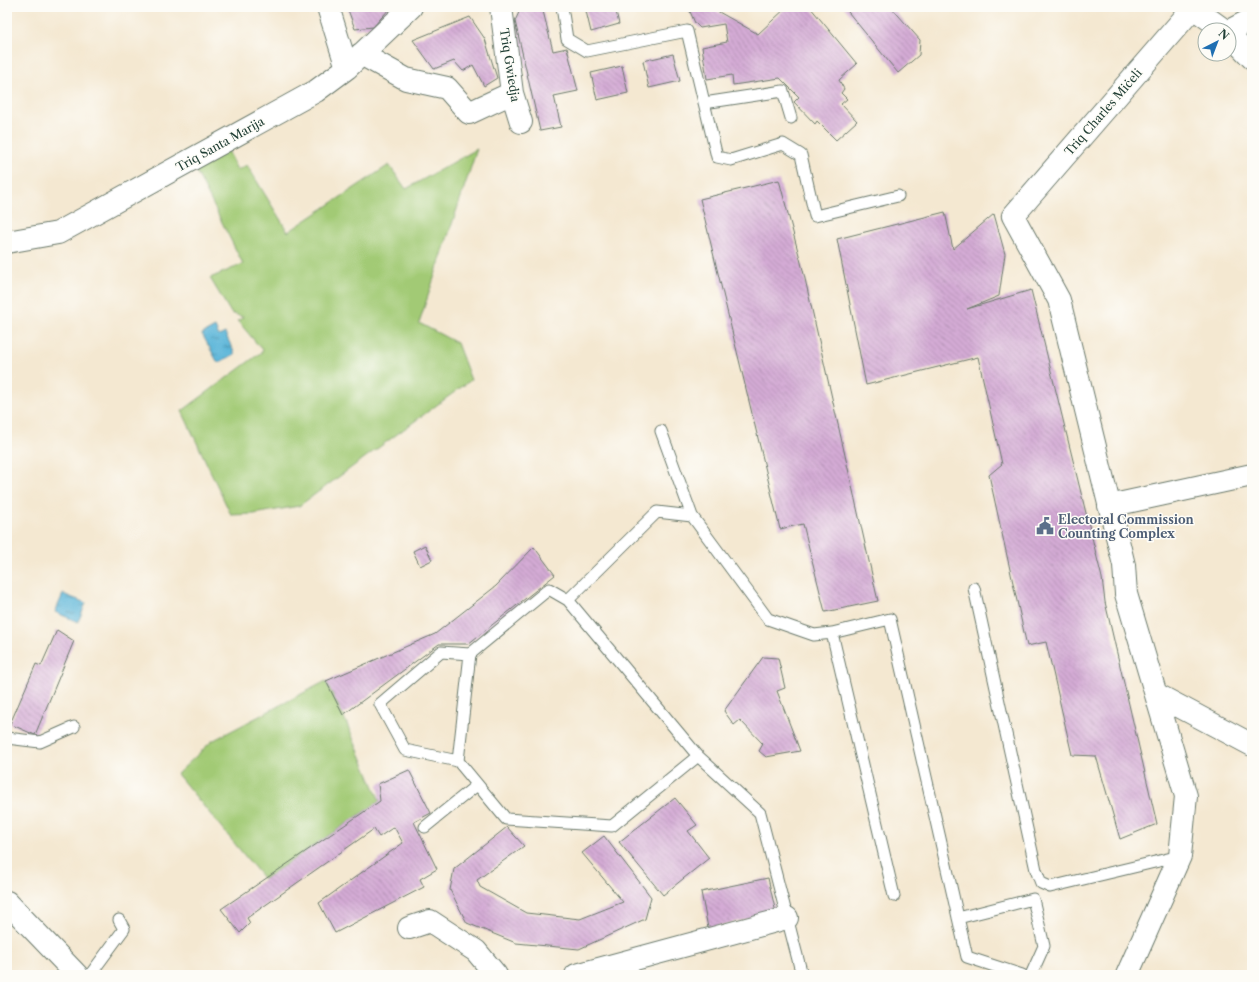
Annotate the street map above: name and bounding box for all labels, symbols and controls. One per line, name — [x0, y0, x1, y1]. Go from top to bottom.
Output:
north arrow — [1197, 22, 1237, 62]
text: N — [1215, 26, 1232, 43]
street label: Triq Gwiedja — [497, 27, 523, 104]
street label: Triq Charles Miċeli — [1061, 65, 1145, 159]
street label: Triq Santa Marija — [173, 113, 267, 175]
place label: Electoral Commission Counting Complex — [1058, 512, 1195, 541]
public building icon: Electoral Commission Counting Complex — [1035, 516, 1055, 536]

